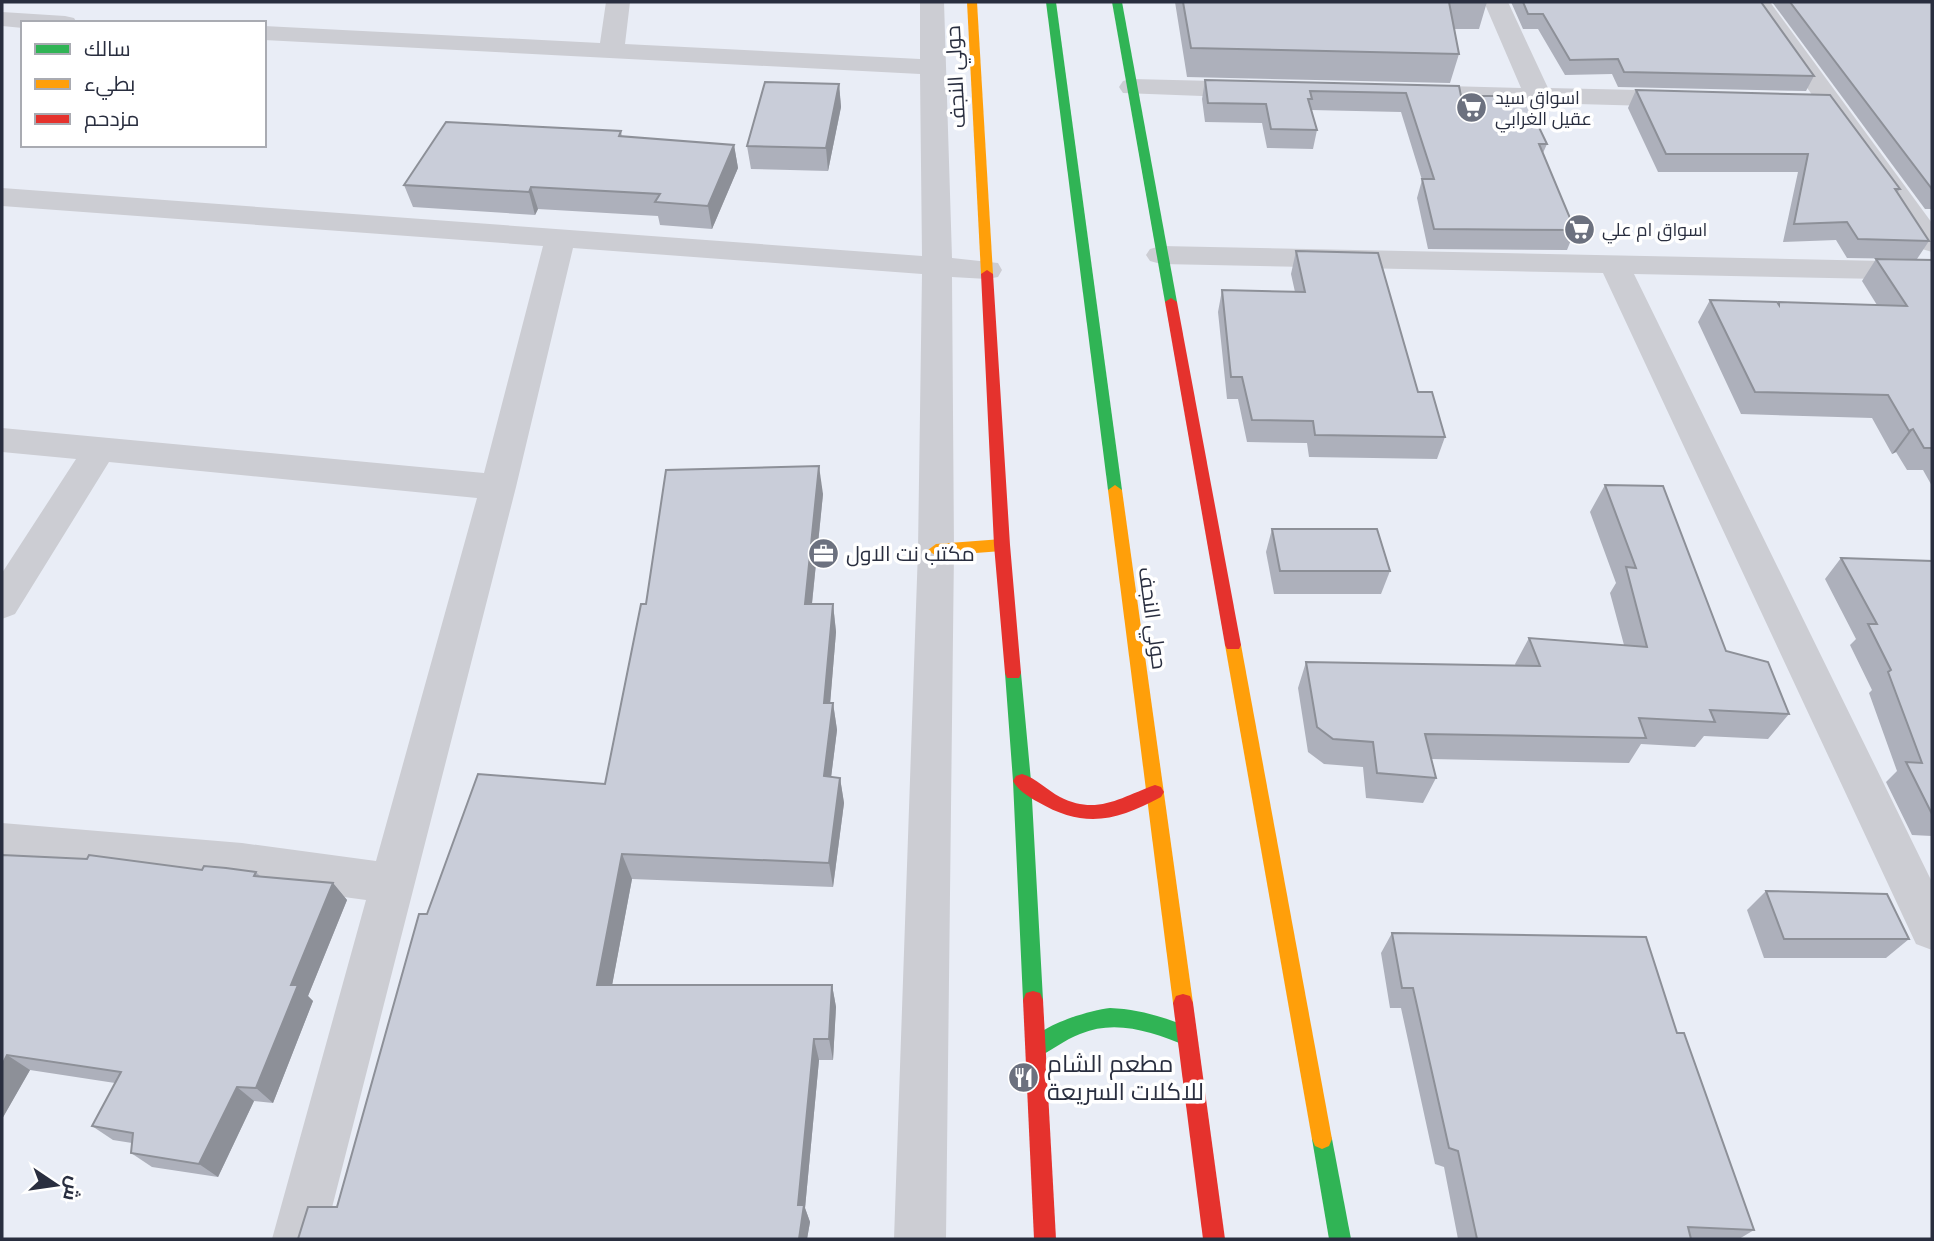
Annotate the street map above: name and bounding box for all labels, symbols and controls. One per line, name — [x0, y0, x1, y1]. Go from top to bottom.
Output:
legend — [21, 21, 266, 147]
street label: حولي النجف — [939, 25, 974, 129]
text: سالك — [84, 35, 131, 62]
text: بطيء — [84, 70, 135, 100]
place label: اسواق سيد عقيل الغرابي — [1495, 86, 1592, 133]
supermarket icon: اسواق سيد عقيل الغرابي — [1455, 90, 1489, 124]
text: مزدحم — [84, 105, 139, 133]
supermarket icon: اسواق ام علي — [1562, 212, 1596, 246]
place label: اسواق ام علي — [1602, 218, 1707, 244]
office icon: مكتب نت الاول — [806, 536, 840, 570]
place label: مكتب نت الاول — [846, 540, 975, 567]
street label: حولي النجف — [1129, 565, 1174, 671]
place label: مطعم الشام للاكلات السريعة — [1047, 1048, 1204, 1107]
restaurant icon: مطعم الشام للاكلات السريعة — [1007, 1060, 1041, 1094]
north arrow — [21, 1150, 91, 1220]
text: ش — [57, 1174, 87, 1203]

